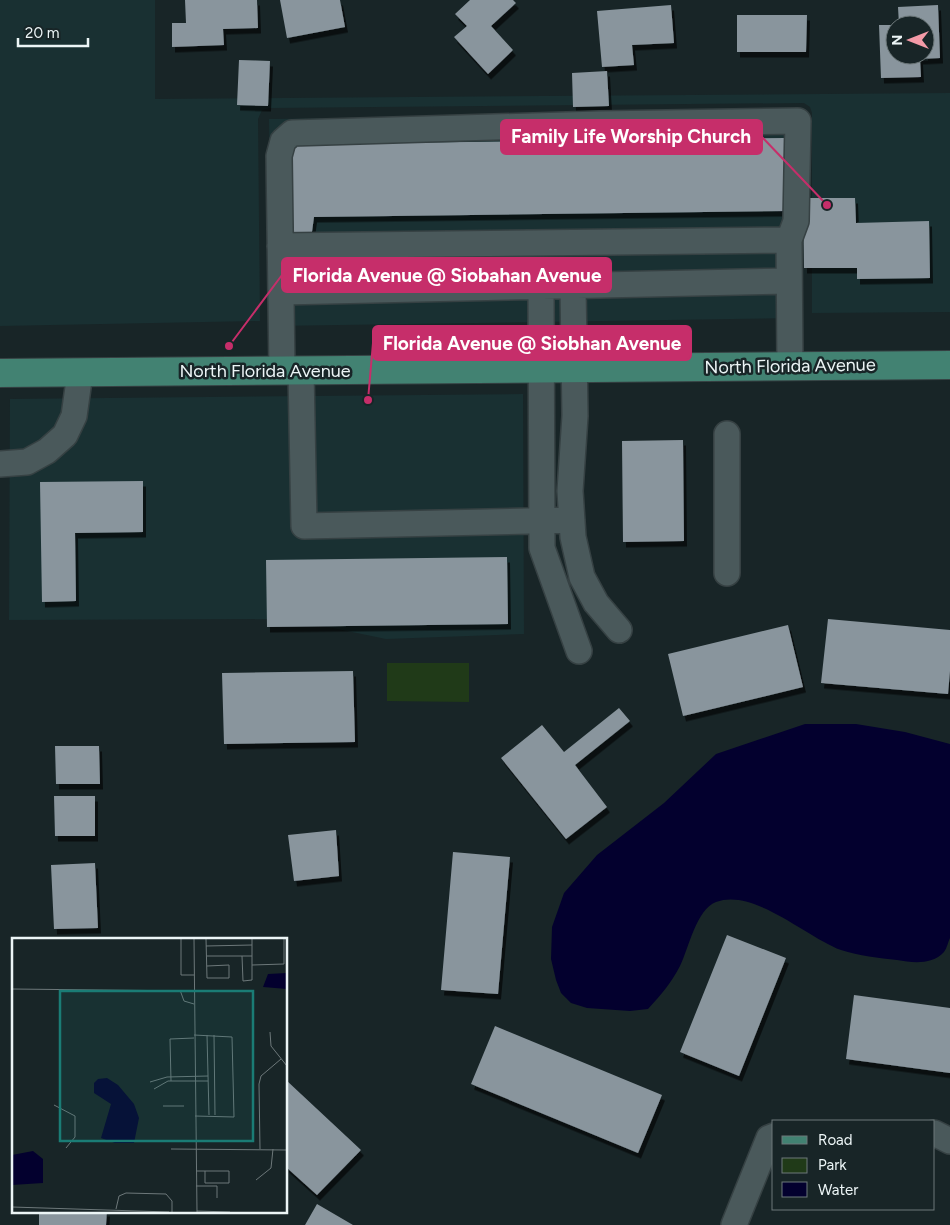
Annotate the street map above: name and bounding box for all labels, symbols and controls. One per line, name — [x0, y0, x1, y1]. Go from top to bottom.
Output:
scale bar — [18, 15, 88, 47]
north arrow — [885, 15, 935, 65]
text: 20 m — [25, 24, 59, 42]
text: N — [889, 35, 906, 45]
callout: Family Life Worship Church — [501, 120, 762, 154]
text: Family Life Worship Church — [511, 125, 751, 148]
callout: Florida Avenue @ Siobahan Avenue — [282, 258, 611, 292]
text: Florida Avenue @ Siobahan Avenue — [293, 264, 602, 287]
callout: Florida Avenue @ Siobhan Avenue — [373, 326, 691, 360]
text: Florida Avenue @ Siobhan Avenue — [383, 332, 682, 355]
street label: North Florida Avenue — [704, 354, 876, 378]
street label: North Florida Avenue — [179, 360, 351, 382]
inset map — [12, 938, 288, 1212]
legend — [772, 1120, 935, 1210]
text: Road — [818, 1131, 853, 1149]
text: Park — [818, 1156, 847, 1174]
text: Water — [818, 1181, 858, 1199]

